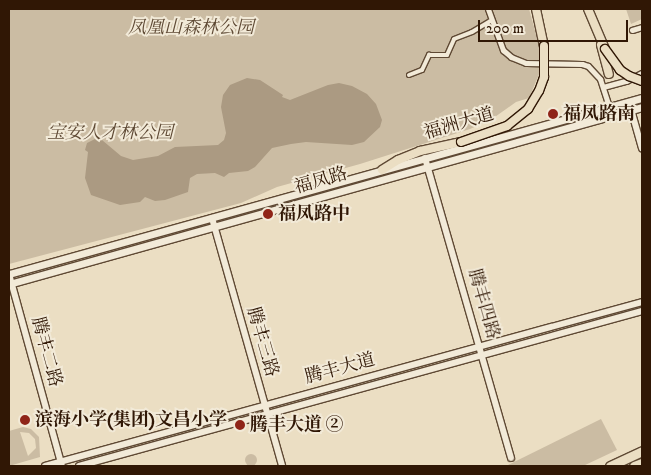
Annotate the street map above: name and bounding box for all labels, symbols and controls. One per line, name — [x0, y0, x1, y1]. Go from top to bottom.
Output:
scale bar — [481, 10, 631, 42]
park label: 凤凰山森林公园 — [128, 17, 254, 39]
text: 200 m — [486, 19, 524, 38]
place label: 福凤路南 — [563, 103, 635, 125]
street label: 福洲大道 — [421, 104, 497, 144]
marker: 福凤路南 — [547, 108, 559, 120]
park label: 宝安人才林公园 — [47, 122, 173, 144]
street label: 福凤路 — [292, 163, 350, 199]
place label: 福凤路中 — [278, 203, 350, 225]
marker: 福凤路中 — [262, 208, 274, 220]
street label: 腾丰四路 — [463, 266, 503, 342]
street label: 腾丰三路 — [242, 304, 282, 380]
street label: 腾丰二路 — [26, 314, 66, 390]
street label: 腾丰大道 — [302, 349, 378, 389]
place label: 滨海小学(集团)文昌小学 — [35, 409, 227, 431]
marker: 滨海小学(集团)文昌小学 — [19, 414, 31, 426]
place label: 腾丰大道 ② — [250, 414, 344, 436]
marker: 腾丰大道 ② — [234, 419, 246, 431]

